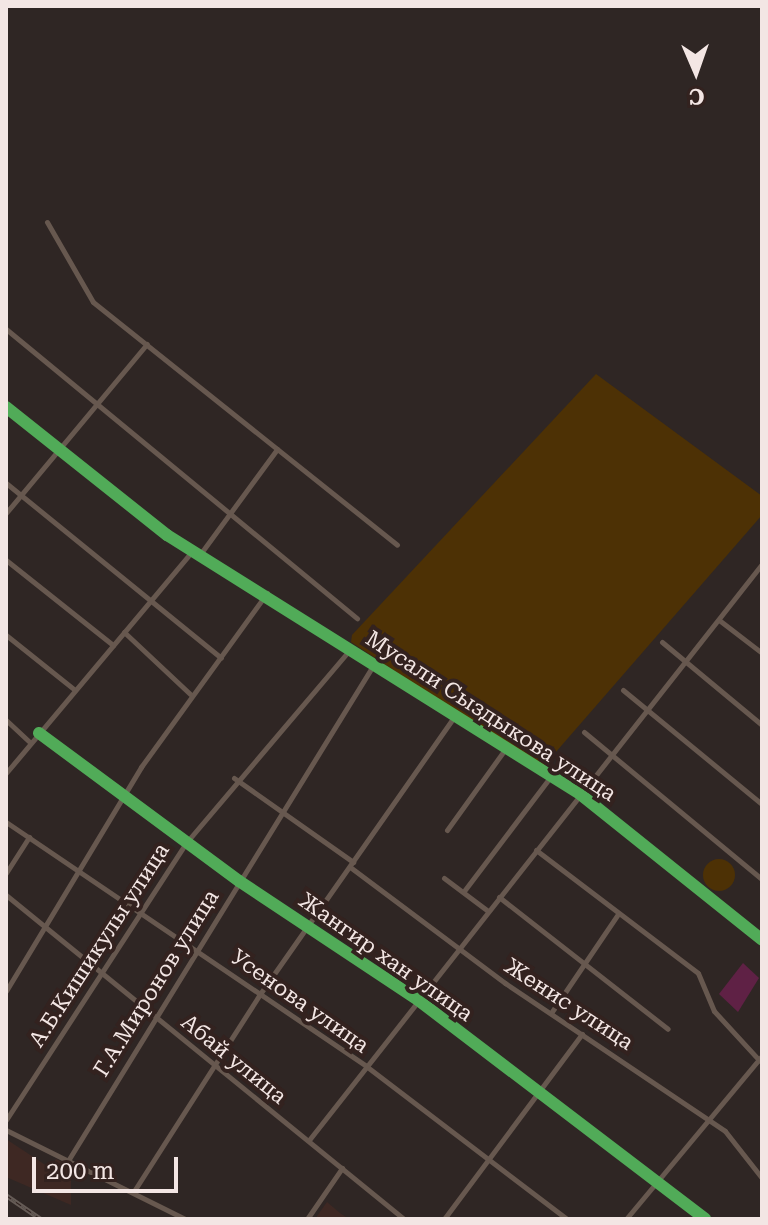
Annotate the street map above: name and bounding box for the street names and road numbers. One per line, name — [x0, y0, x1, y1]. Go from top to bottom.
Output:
street label: Мусали Сыздыкова улица — [361, 625, 621, 807]
street label: А.Б.Кишикулы улица — [23, 838, 175, 1052]
street label: Г.А.Миронов улица — [88, 885, 224, 1081]
street label: Жангир хан улица — [294, 887, 478, 1027]
street label: Усенова улица — [226, 944, 374, 1058]
street label: Женис улица — [499, 952, 639, 1056]
street label: Абай улица — [176, 1009, 292, 1109]

